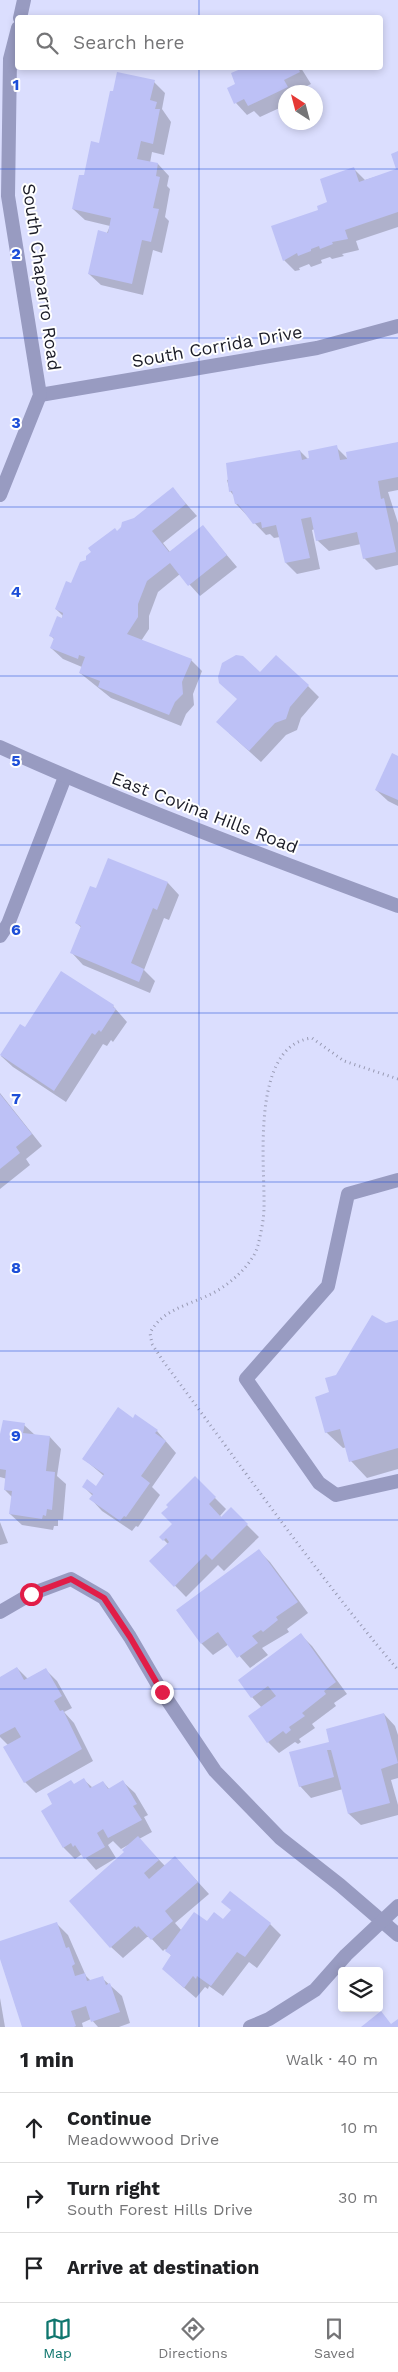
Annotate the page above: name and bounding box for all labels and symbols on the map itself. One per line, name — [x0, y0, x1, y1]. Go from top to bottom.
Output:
text: 1 — [13, 75, 19, 94]
north arrow — [278, 85, 323, 130]
street label: South Chaparro Road — [18, 182, 66, 372]
text: 2 — [11, 244, 21, 263]
street label: South Corrida Drive — [130, 321, 304, 371]
text: 3 — [11, 413, 21, 432]
text: 4 — [11, 582, 21, 601]
text: 5 — [11, 751, 21, 770]
street label: East Covina Hills Road — [109, 767, 301, 857]
text: 6 — [11, 920, 21, 939]
text: 7 — [11, 1089, 21, 1108]
text: 8 — [11, 1258, 21, 1277]
text: 9 — [11, 1426, 21, 1445]
route start — [20, 1583, 43, 1606]
route end — [151, 1681, 174, 1704]

